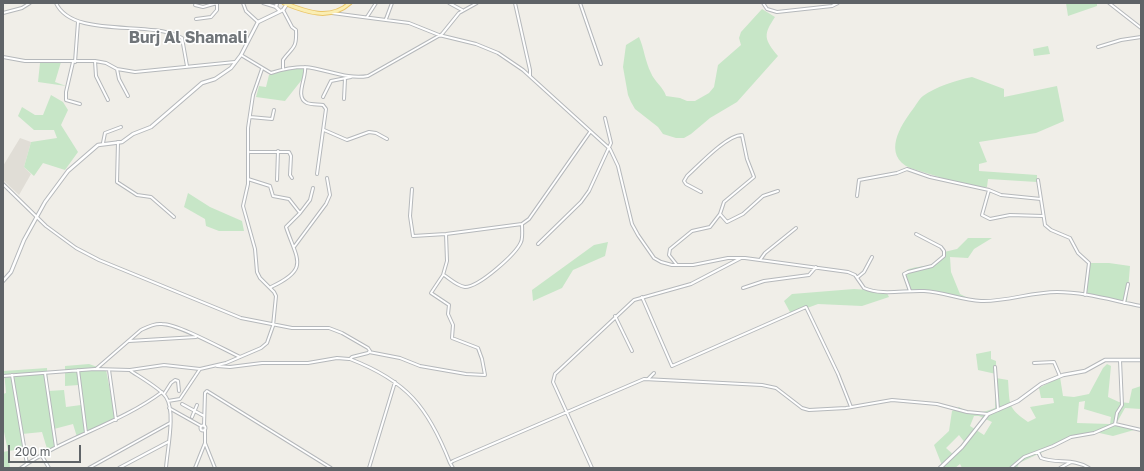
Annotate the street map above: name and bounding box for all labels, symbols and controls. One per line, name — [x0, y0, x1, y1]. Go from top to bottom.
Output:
district label: Burj Al Shamali — [129, 28, 247, 48]
scale bar — [10, 437, 83, 463]
text: 200 m — [15, 444, 50, 459]

